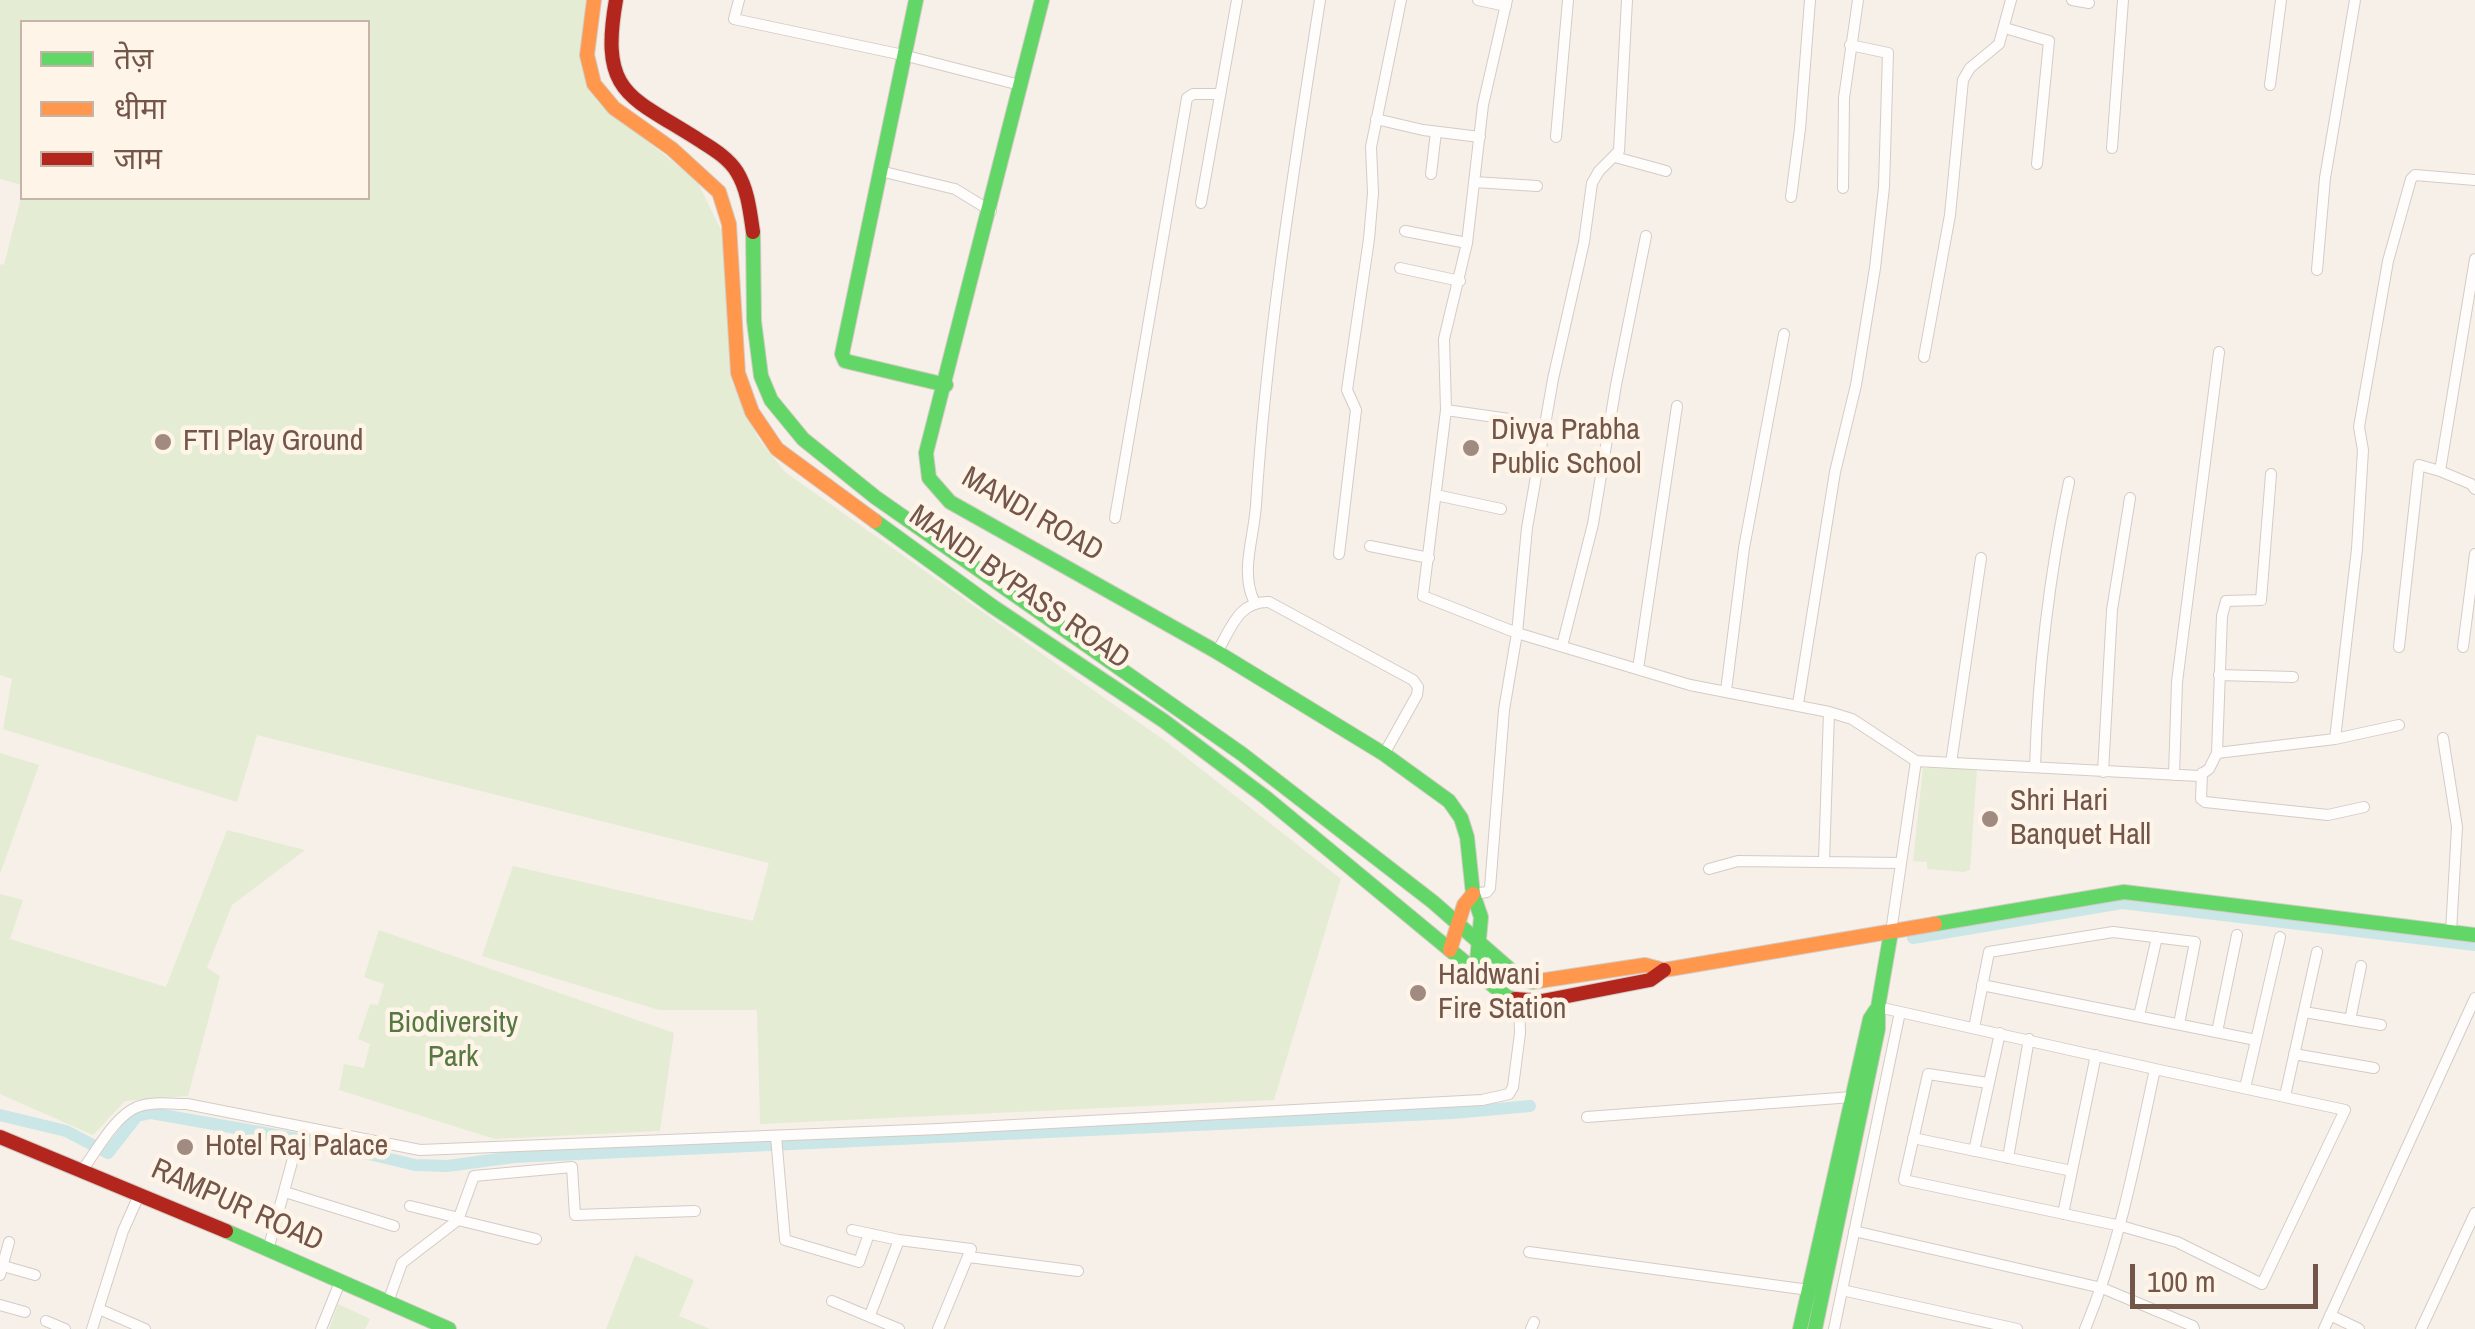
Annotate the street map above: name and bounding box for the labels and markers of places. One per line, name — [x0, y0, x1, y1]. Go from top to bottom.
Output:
place label: Divya Prabha Public School — [1491, 413, 1641, 484]
place label: FTI Play Ground — [183, 424, 363, 460]
marker: FTI Play Ground — [152, 431, 174, 453]
marker: Divya Prabha Public School — [1460, 437, 1482, 459]
place label: Shri Hari Banquet Hall — [2010, 784, 2151, 854]
marker: Shri Hari Banquet Hall — [1979, 808, 2001, 830]
place label: Haldwani Fire Station — [1438, 958, 1567, 1028]
marker: Haldwani Fire Station — [1407, 982, 1429, 1004]
place label: Hotel Raj Palace — [205, 1129, 388, 1165]
marker: Hotel Raj Palace — [174, 1136, 196, 1158]

